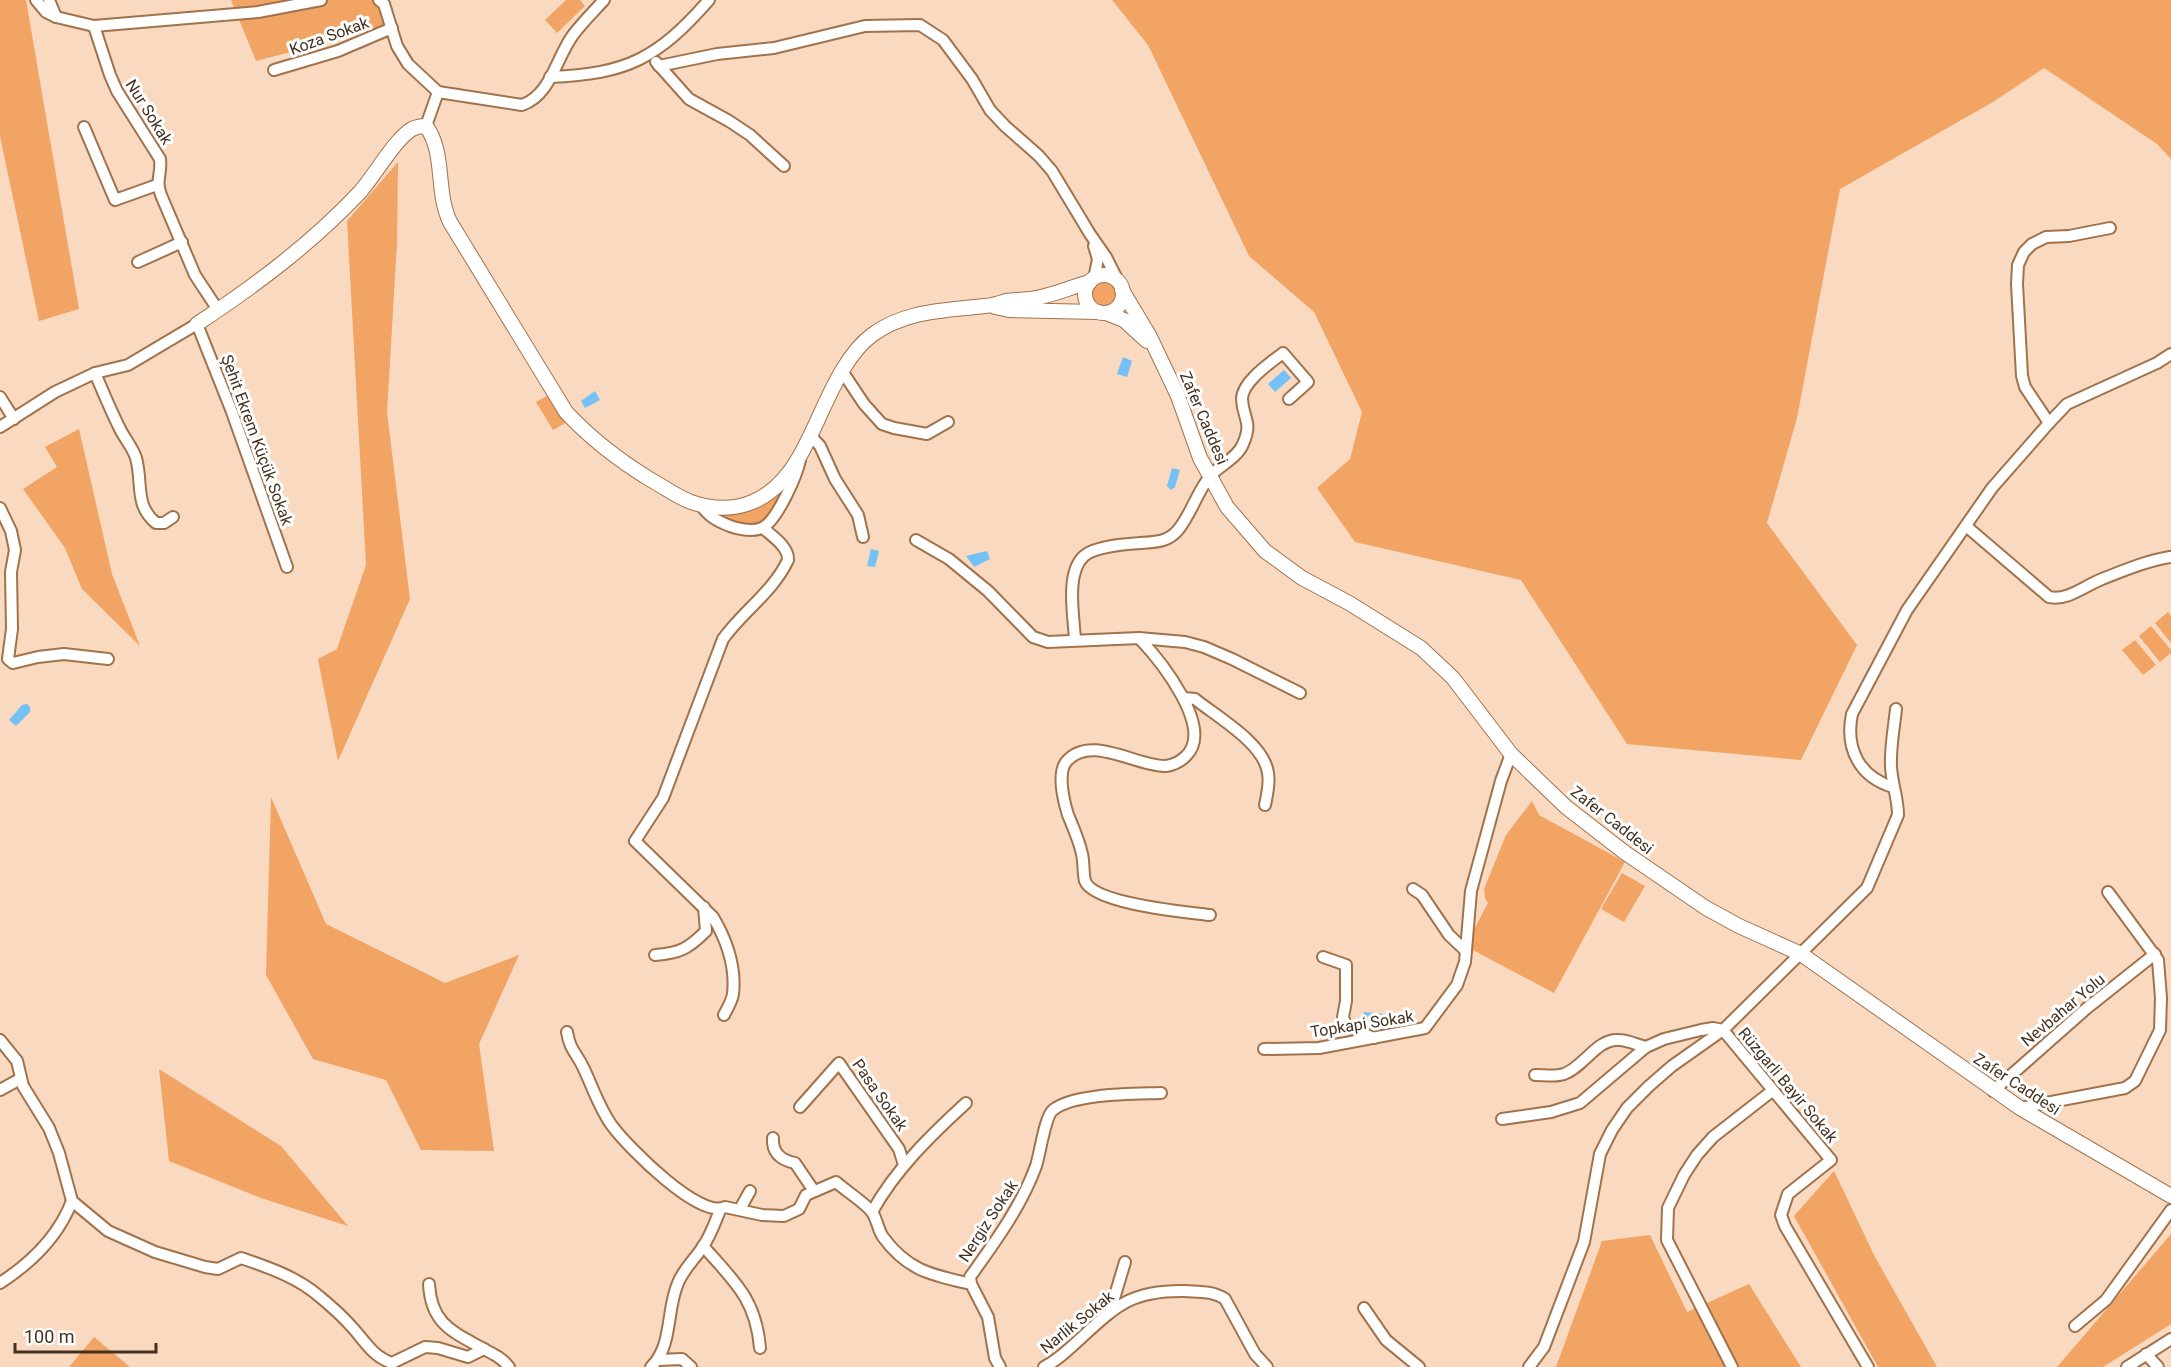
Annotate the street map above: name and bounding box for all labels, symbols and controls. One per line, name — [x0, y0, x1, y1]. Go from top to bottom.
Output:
street label: Koza Sokak — [287, 13, 372, 59]
street label: Nur Sokak — [122, 76, 177, 149]
street label: Şehit Ekrem Küçük Sokak — [217, 352, 297, 529]
street label: Zafer Caddesi — [1176, 369, 1232, 467]
street label: Zafer Caddesi — [1567, 782, 1657, 858]
street label: Nevbahar Yolu — [2017, 970, 2109, 1050]
street label: Topkapi Sokak — [1309, 1006, 1416, 1042]
street label: Rüzgarli Bayir Sokak — [1734, 1024, 1842, 1147]
street label: Zafer Caddesi — [1970, 1049, 2064, 1119]
street label: Pasa Sokak — [848, 1055, 912, 1135]
street label: Nergiz Sokak — [955, 1176, 1022, 1265]
street label: Narlik Sokak — [1036, 1286, 1118, 1357]
scale bar — [15, 1316, 156, 1354]
text: 100 m — [24, 1326, 75, 1347]

